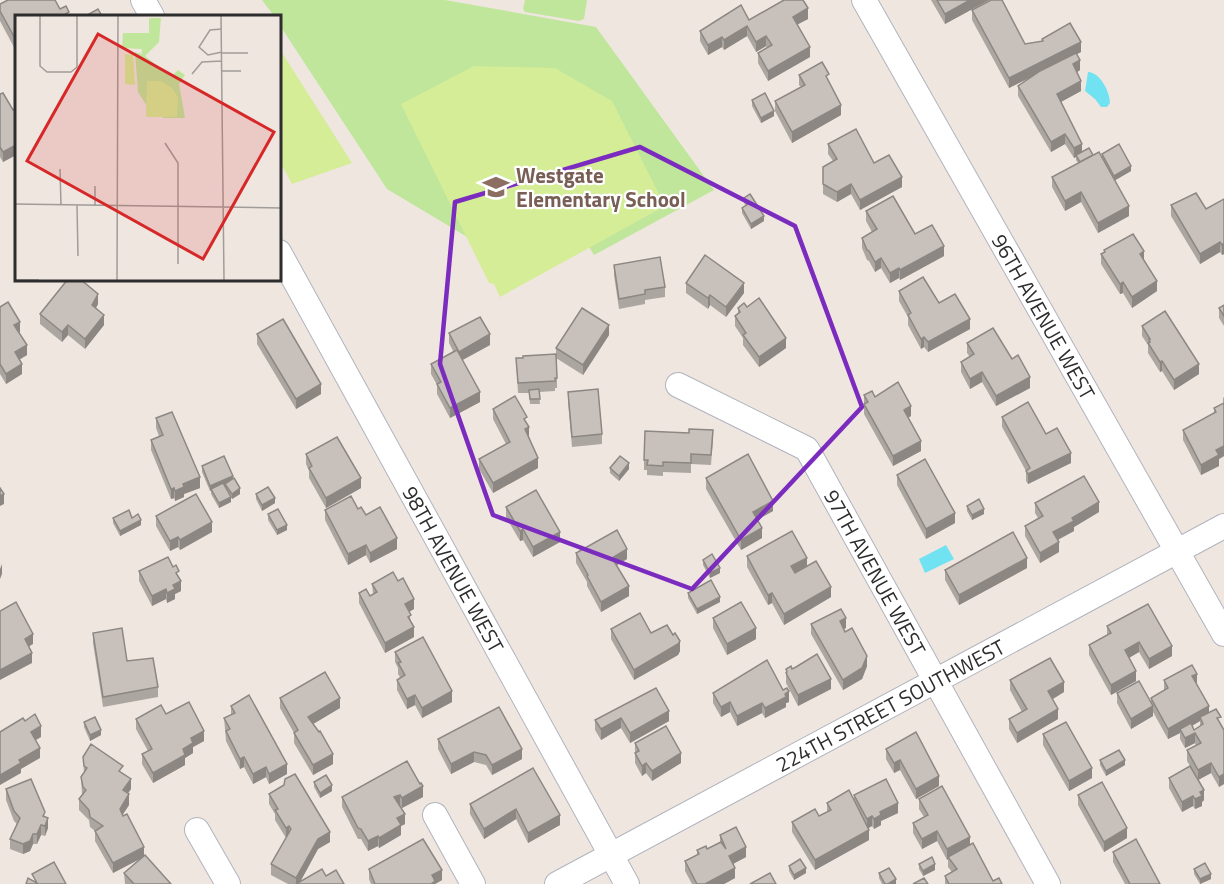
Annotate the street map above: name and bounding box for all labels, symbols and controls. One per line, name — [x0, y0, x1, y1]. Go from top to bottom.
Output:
inset map — [15, 15, 280, 280]
place label: Westgate Elementary School — [516, 159, 686, 215]
school or university icon: Westgate Elementary School — [481, 172, 511, 202]
street label: 96TH AVENUE WEST — [984, 228, 1104, 405]
street label: 98TH AVENUE WEST — [395, 480, 512, 658]
street label: 97TH AVENUE WEST — [816, 483, 934, 661]
street label: 224TH STREET SOUTHWEST — [770, 631, 1010, 780]

